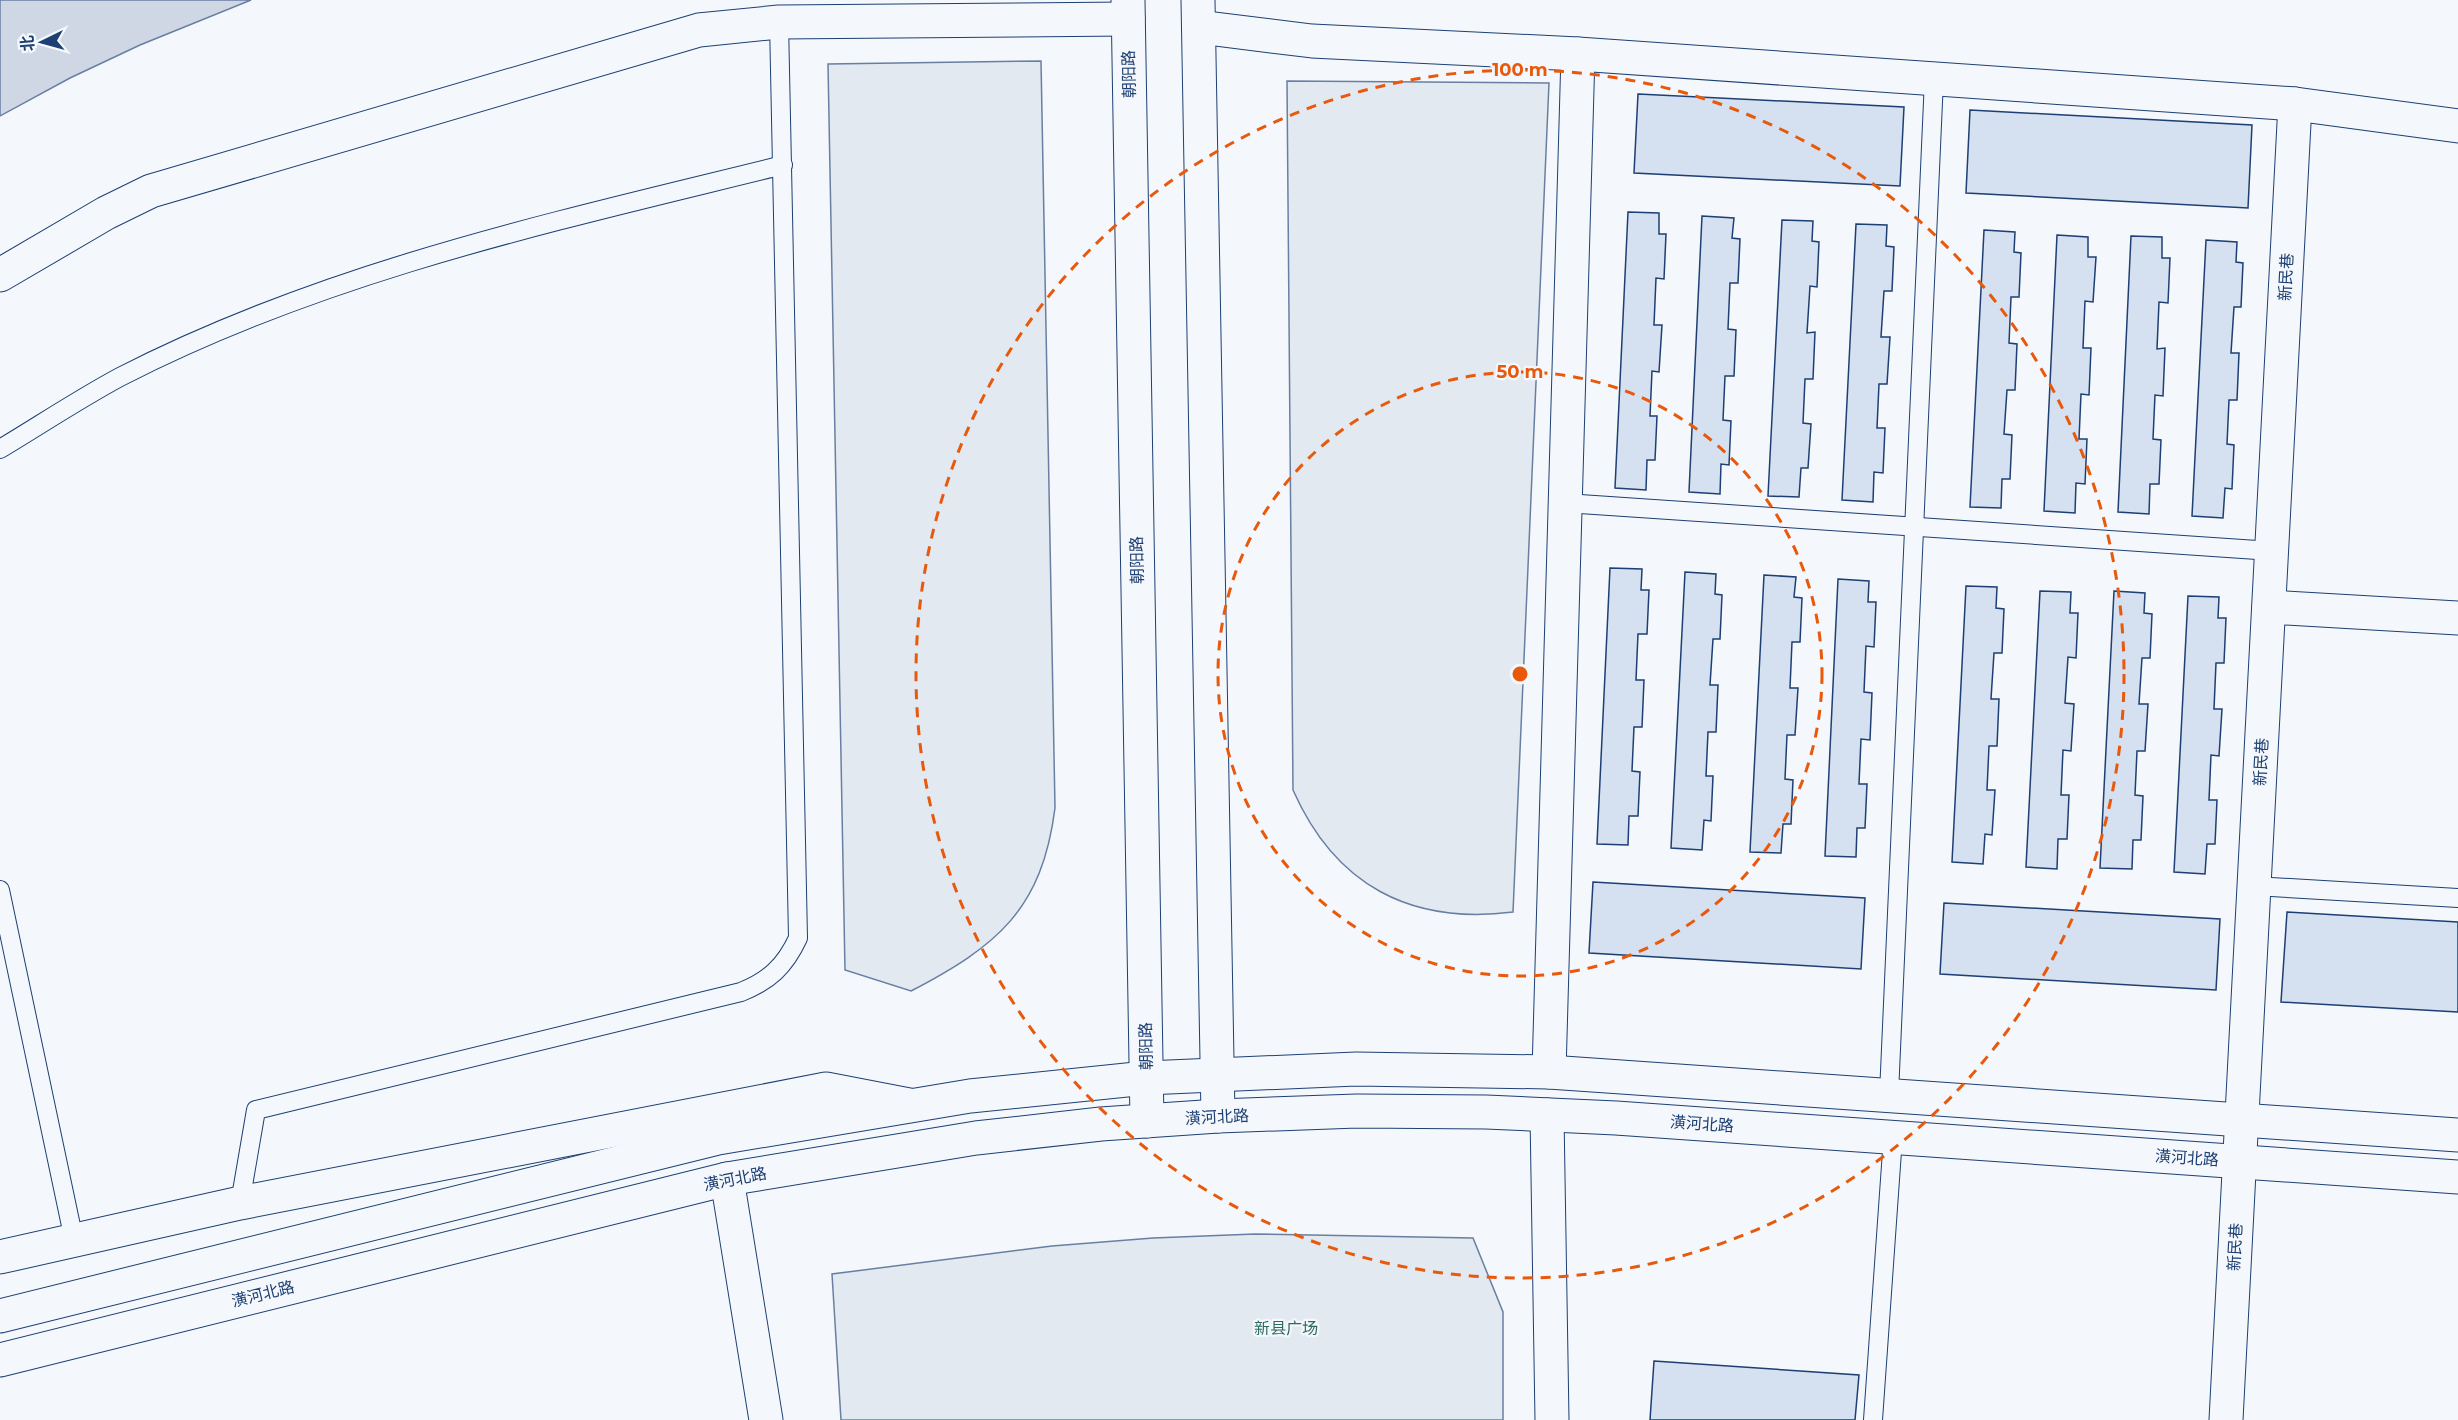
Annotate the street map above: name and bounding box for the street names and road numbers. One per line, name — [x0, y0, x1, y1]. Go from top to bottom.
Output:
street label: 朝阳路 — [1119, 50, 1139, 98]
street label: 新民巷 — [2275, 253, 2297, 301]
street label: 朝阳路 — [1127, 536, 1147, 584]
street label: 新民巷 — [2250, 738, 2272, 786]
street label: 朝阳路 — [1136, 1022, 1156, 1070]
street label: 潢河北路 — [1185, 1106, 1249, 1128]
street label: 潢河北路 — [1669, 1112, 1735, 1136]
street label: 潢河北路 — [2154, 1146, 2220, 1170]
street label: 潢河北路 — [702, 1164, 768, 1194]
street label: 新民巷 — [2224, 1223, 2246, 1271]
street label: 潢河北路 — [230, 1277, 296, 1311]

